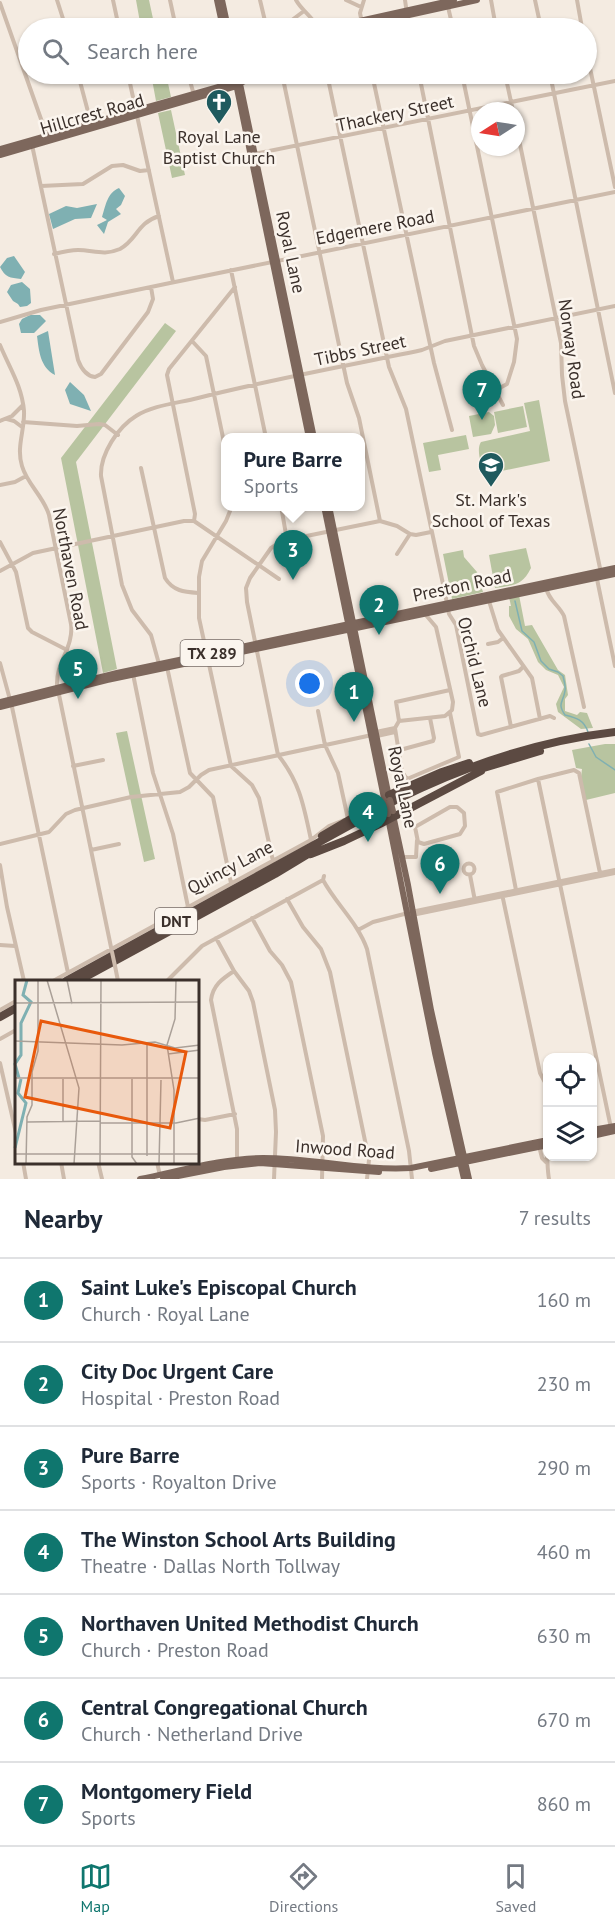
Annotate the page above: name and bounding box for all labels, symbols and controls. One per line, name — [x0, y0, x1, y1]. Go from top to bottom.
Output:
search box — [18, 18, 597, 84]
icon: search — [39, 35, 72, 68]
text: Search here — [87, 37, 198, 65]
church icon: Royal Lane Baptist Church — [204, 87, 234, 125]
street label: Hillcrest Road — [37, 88, 147, 140]
street label: Thackery Street — [334, 89, 456, 137]
north arrow — [471, 102, 525, 156]
place label: Royal Lane Baptist Church — [163, 125, 275, 169]
street label: Edgemere Road — [314, 204, 436, 250]
street label: Royal Lane — [271, 209, 311, 295]
street label: Norway Road — [554, 298, 590, 400]
street label: Tibbs Street — [312, 329, 408, 371]
pin: 7 — [462, 370, 502, 420]
popup — [221, 433, 365, 511]
text: Pure Barre — [244, 445, 342, 473]
school or university icon: St. Mark's School of Texas — [476, 450, 506, 488]
text: Sports — [244, 473, 298, 499]
place label: St. Mark's School of Texas — [432, 488, 550, 532]
street label: Northaven Road — [48, 506, 94, 632]
pin: 3 — [274, 530, 312, 580]
street label: Preston Road — [410, 563, 514, 607]
pin: 2 — [360, 586, 398, 635]
street label: Orchid Lane — [453, 614, 497, 710]
road number: TX 289 — [180, 640, 244, 666]
pin: 5 — [58, 650, 98, 699]
your location — [295, 669, 324, 698]
pin: 1 — [334, 672, 374, 722]
street label: Royal Lane — [383, 744, 423, 830]
pin: 4 — [348, 792, 388, 842]
street label: Quincy Lane — [183, 835, 277, 899]
pin: 6 — [420, 844, 460, 894]
road number: DNT — [155, 908, 197, 934]
inset map — [15, 980, 200, 1164]
map controls — [543, 1053, 597, 1161]
button: locate — [543, 1053, 597, 1107]
button: layers — [543, 1107, 597, 1161]
street label: Inwood Road — [294, 1134, 396, 1164]
text: Nearby — [24, 1202, 102, 1235]
text: 7 results — [519, 1205, 591, 1231]
text: Saint Luke's Episcopal Church — [81, 1273, 357, 1301]
text: 1 — [38, 1287, 49, 1313]
text: 160 m — [537, 1287, 591, 1313]
text: Church · Royal Lane — [81, 1301, 250, 1327]
text: City Doc Urgent Care — [81, 1357, 274, 1385]
text: 2 — [38, 1371, 49, 1397]
text: 230 m — [537, 1371, 591, 1397]
text: Hospital · Preston Road — [81, 1385, 280, 1411]
text: Pure Barre — [81, 1441, 180, 1469]
text: 3 — [38, 1455, 49, 1481]
text: 290 m — [537, 1455, 591, 1481]
text: Sports · Royalton Drive — [81, 1469, 277, 1495]
text: The Winston School Arts Building — [81, 1525, 396, 1553]
text: 4 — [38, 1539, 49, 1565]
text: 460 m — [537, 1539, 591, 1565]
text: Theatre · Dallas North Tollway — [81, 1553, 340, 1579]
text: Northaven United Methodist Church — [81, 1609, 419, 1637]
text: 5 — [38, 1623, 49, 1649]
text: 630 m — [537, 1623, 591, 1649]
text: Church · Preston Road — [81, 1637, 269, 1663]
text: Central Congregational Church — [81, 1693, 368, 1721]
text: 6 — [38, 1707, 49, 1733]
text: 670 m — [537, 1707, 591, 1733]
text: Church · Netherland Drive — [81, 1721, 303, 1747]
text: Montgomery Field — [81, 1777, 252, 1805]
text: 7 — [38, 1791, 49, 1817]
text: 860 m — [537, 1791, 591, 1817]
text: Sports — [81, 1805, 136, 1831]
tab: Map — [79, 1860, 112, 1916]
tab: Directions — [269, 1860, 338, 1916]
tab: Saved — [496, 1860, 536, 1916]

